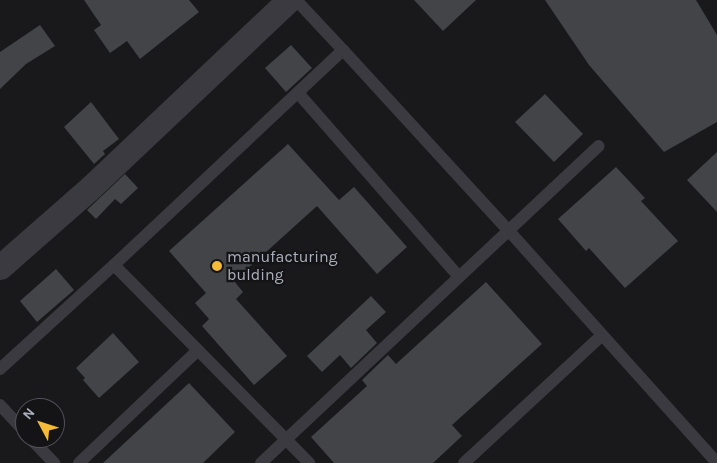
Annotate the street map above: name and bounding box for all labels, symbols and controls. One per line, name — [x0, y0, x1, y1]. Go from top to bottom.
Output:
place label: manufacturing bulding — [227, 247, 338, 285]
marker: manufacturing bulding — [211, 260, 223, 272]
north arrow — [15, 398, 65, 448]
text: N — [19, 404, 39, 423]

